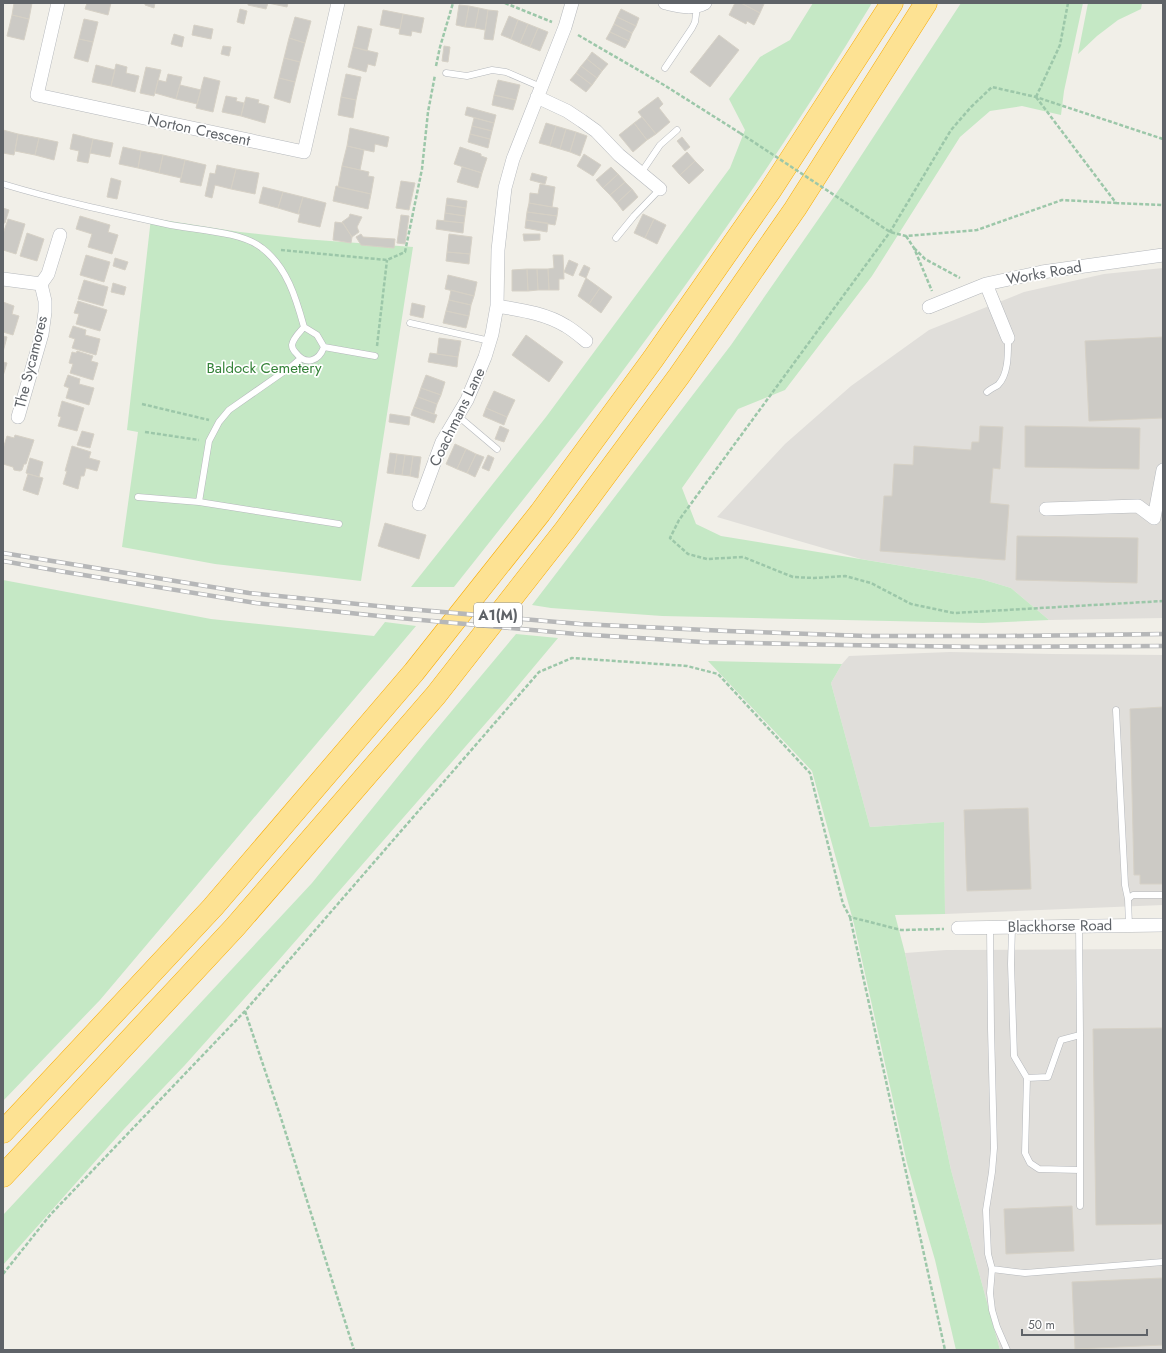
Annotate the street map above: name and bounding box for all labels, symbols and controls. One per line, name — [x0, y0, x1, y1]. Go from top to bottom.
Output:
street label: Norton Crescent — [146, 108, 253, 152]
street label: Works Road — [1004, 256, 1084, 290]
street label: The Sycamores — [9, 313, 53, 411]
park label: Baldock Cemetery — [207, 357, 322, 379]
street label: Coachmans Lane — [424, 364, 491, 470]
road number: A1(M) — [474, 603, 522, 627]
street label: Blackhorse Road — [1007, 914, 1113, 938]
scale bar — [1022, 1311, 1147, 1337]
text: 50 m — [1028, 1316, 1055, 1334]

